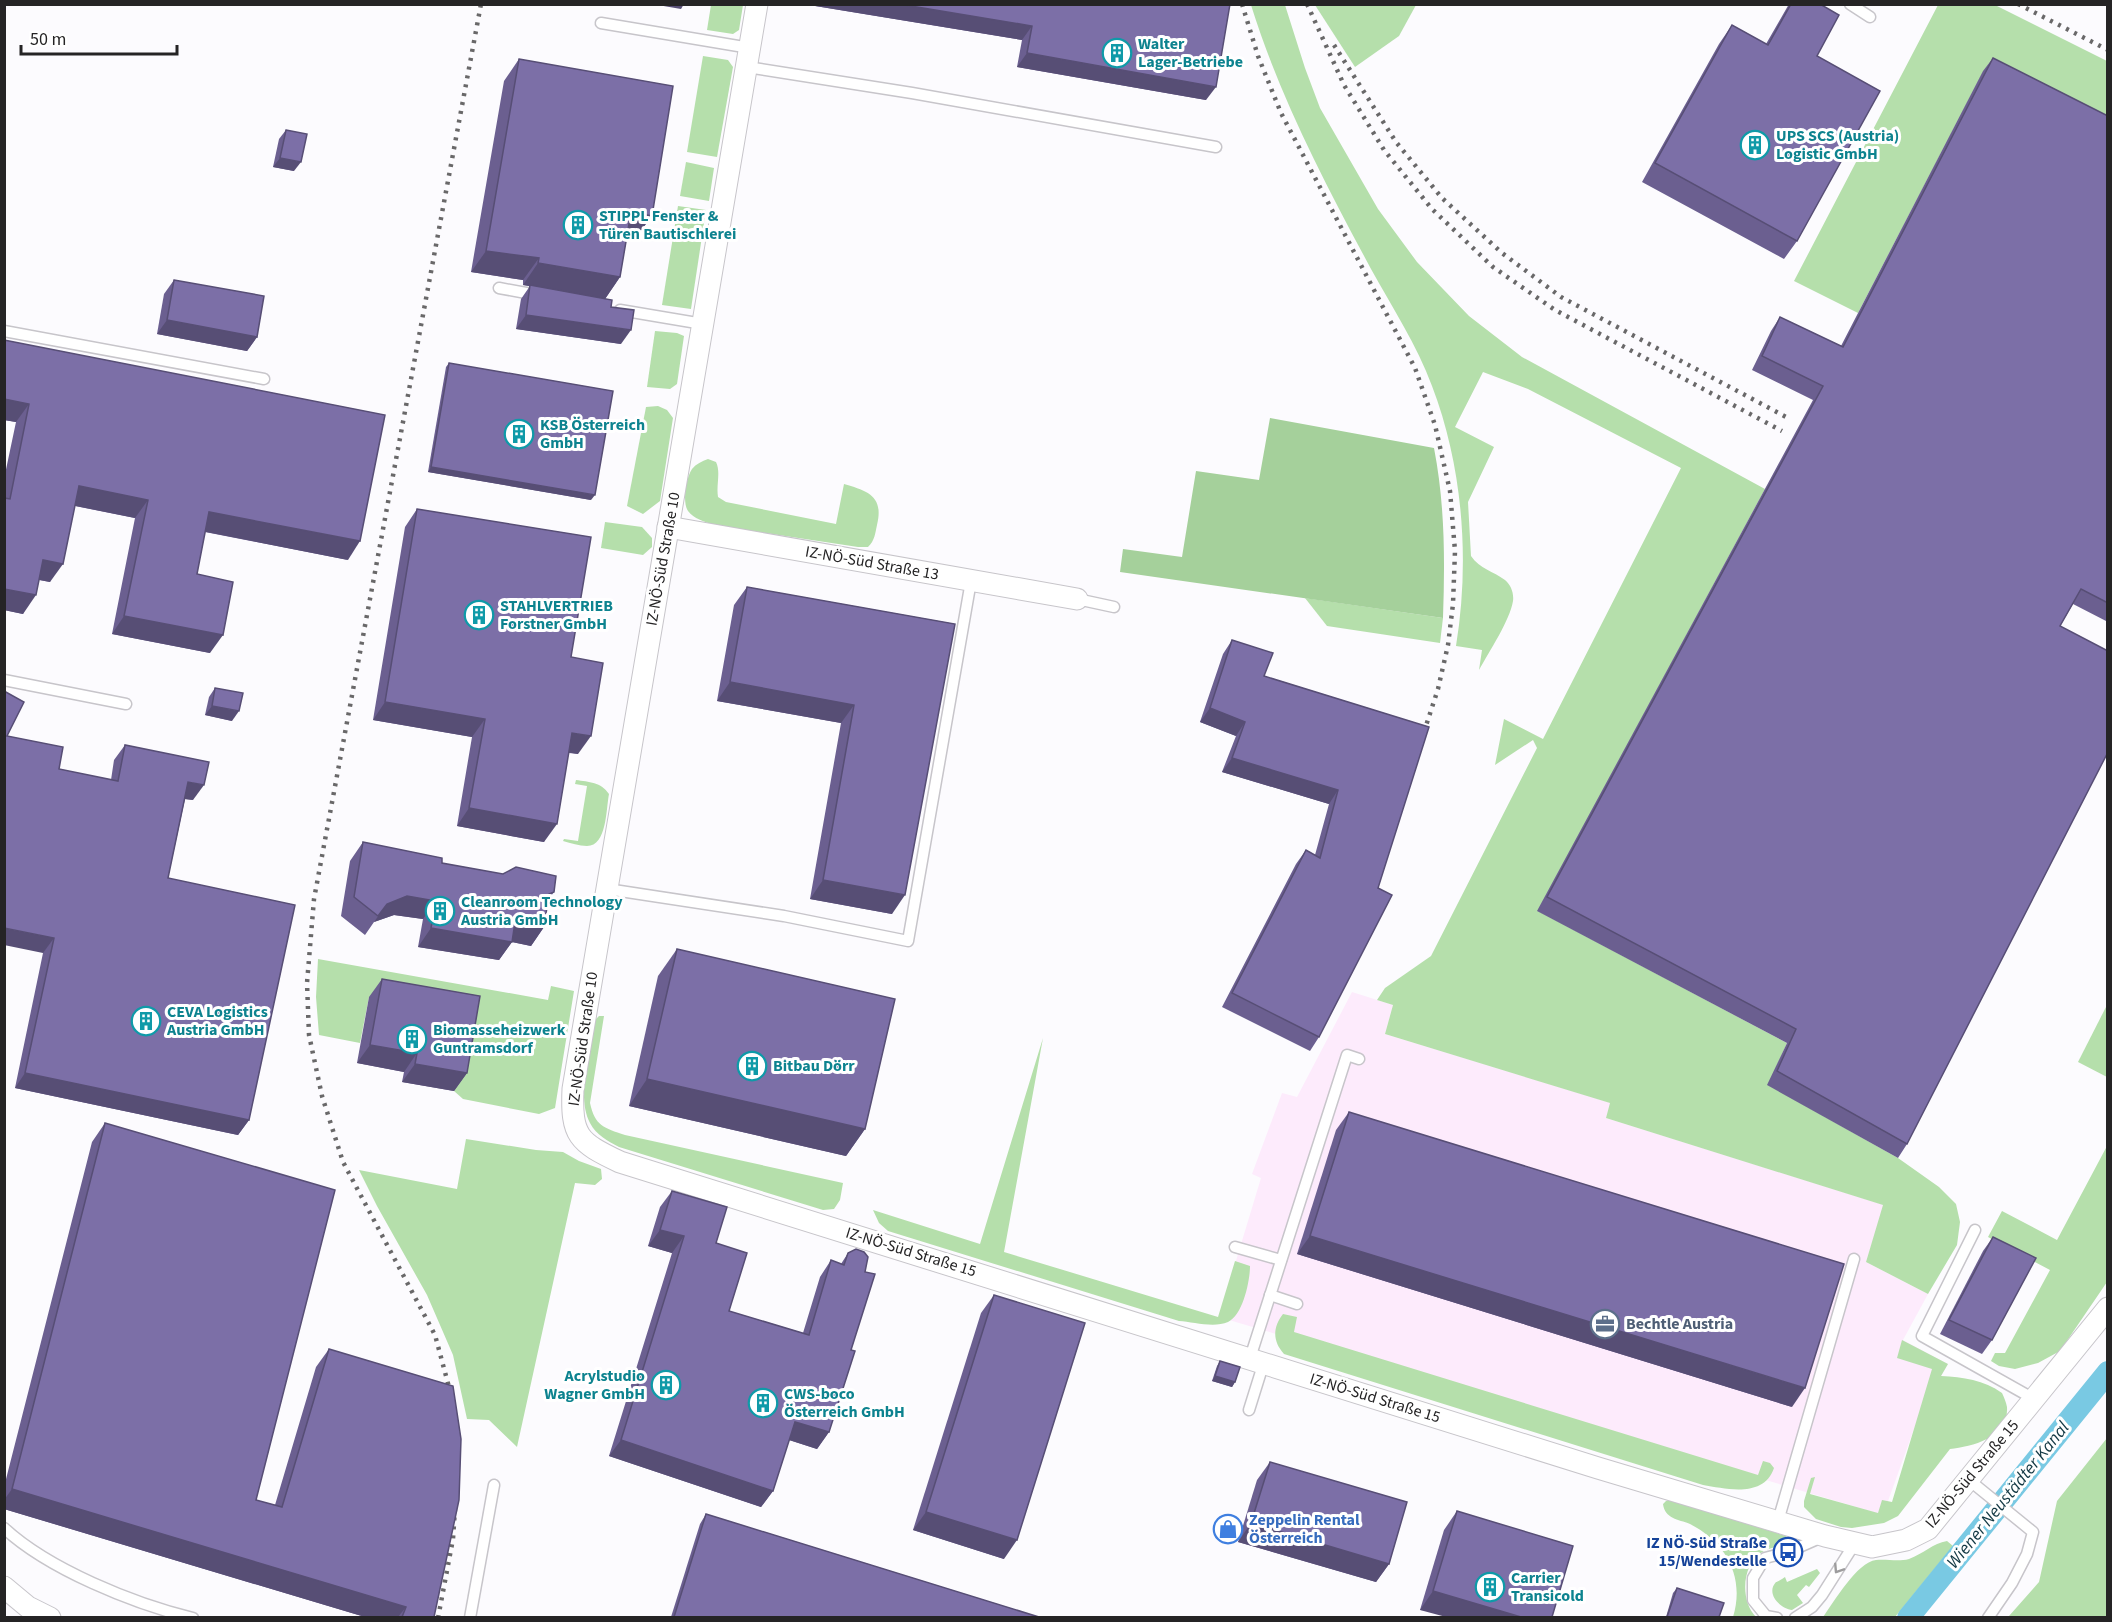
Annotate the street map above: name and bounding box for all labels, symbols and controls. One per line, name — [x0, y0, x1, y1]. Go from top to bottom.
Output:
scale bar — [21, 18, 177, 56]
text: 50 m — [30, 27, 66, 52]
place label: Walter Lager-Betriebe — [1138, 33, 1243, 73]
building icon: Walter Lager-Betriebe — [1101, 37, 1133, 69]
place label: UPS SCS (Austria) Logistic GmbH — [1776, 125, 1899, 165]
building icon: UPS SCS (Austria) Logistic GmbH — [1739, 129, 1771, 161]
place label: STIPPL Fenster & Türen Bautischlerei — [599, 205, 736, 245]
building icon: STIPPL Fenster & Türen Bautischlerei — [562, 209, 594, 241]
place label: KSB Österreich GmbH — [540, 414, 645, 454]
building icon: KSB Österreich GmbH — [503, 418, 535, 450]
street label: IZ-NÖ-Süd Straße 10 — [640, 490, 686, 628]
street label: IZ-NÖ-Süd Straße 13 — [803, 540, 941, 586]
place label: STAHLVERTRIEB Forstner GmbH — [500, 595, 613, 635]
building icon: STAHLVERTRIEB Forstner GmbH — [463, 599, 495, 631]
place label: Cleanroom Technology Austria GmbH — [460, 891, 623, 931]
building icon: Cleanroom Technology Austria GmbH — [424, 895, 456, 927]
street label: IZ-NÖ-Süd Straße 10 — [563, 970, 603, 1108]
place label: CEVA Logistics Austria GmbH — [166, 1001, 268, 1041]
building icon: CEVA Logistics Austria GmbH — [130, 1005, 162, 1037]
place label: Biomasseheizwerk Guntramsdorf — [433, 1019, 566, 1059]
building icon: Biomasseheizwerk Guntramsdorf — [396, 1023, 428, 1055]
building icon: Bitbau Dörr — [736, 1050, 768, 1082]
place label: Bitbau Dörr — [773, 1055, 855, 1077]
street label: IZ-NÖ-Süd Straße 15 — [843, 1222, 979, 1282]
office icon: Bechtle Austria — [1589, 1308, 1621, 1340]
place label: Bechtle Austria — [1626, 1313, 1733, 1335]
place label: Acrylstudio Wagner GmbH — [544, 1365, 645, 1405]
street label: IZ-NÖ-Süd Straße 15 — [1307, 1368, 1443, 1428]
building icon: Acrylstudio Wagner GmbH — [650, 1369, 682, 1401]
place label: CWS-boco Österreich GmbH — [784, 1383, 905, 1423]
building icon: CWS-boco Österreich GmbH — [747, 1387, 779, 1419]
street label: IZ-NÖ-Süd Straße 15 — [1920, 1415, 2024, 1533]
water label: Wiener Neustädter Kanal — [1941, 1416, 2076, 1574]
place label: Zeppelin Rental Österreich — [1249, 1509, 1360, 1549]
shop icon: Zeppelin Rental Österreich — [1212, 1513, 1244, 1545]
place label: IZ NÖ-Süd Straße 15/Wendestelle — [1646, 1532, 1767, 1572]
bus stop icon: IZ NÖ-Süd Straße 15/Wendestelle — [1772, 1536, 1804, 1568]
one-way arrow — [1834, 1563, 1846, 1573]
place label: Carrier Transicold — [1511, 1567, 1584, 1607]
building icon: Carrier Transicold — [1474, 1571, 1506, 1603]

